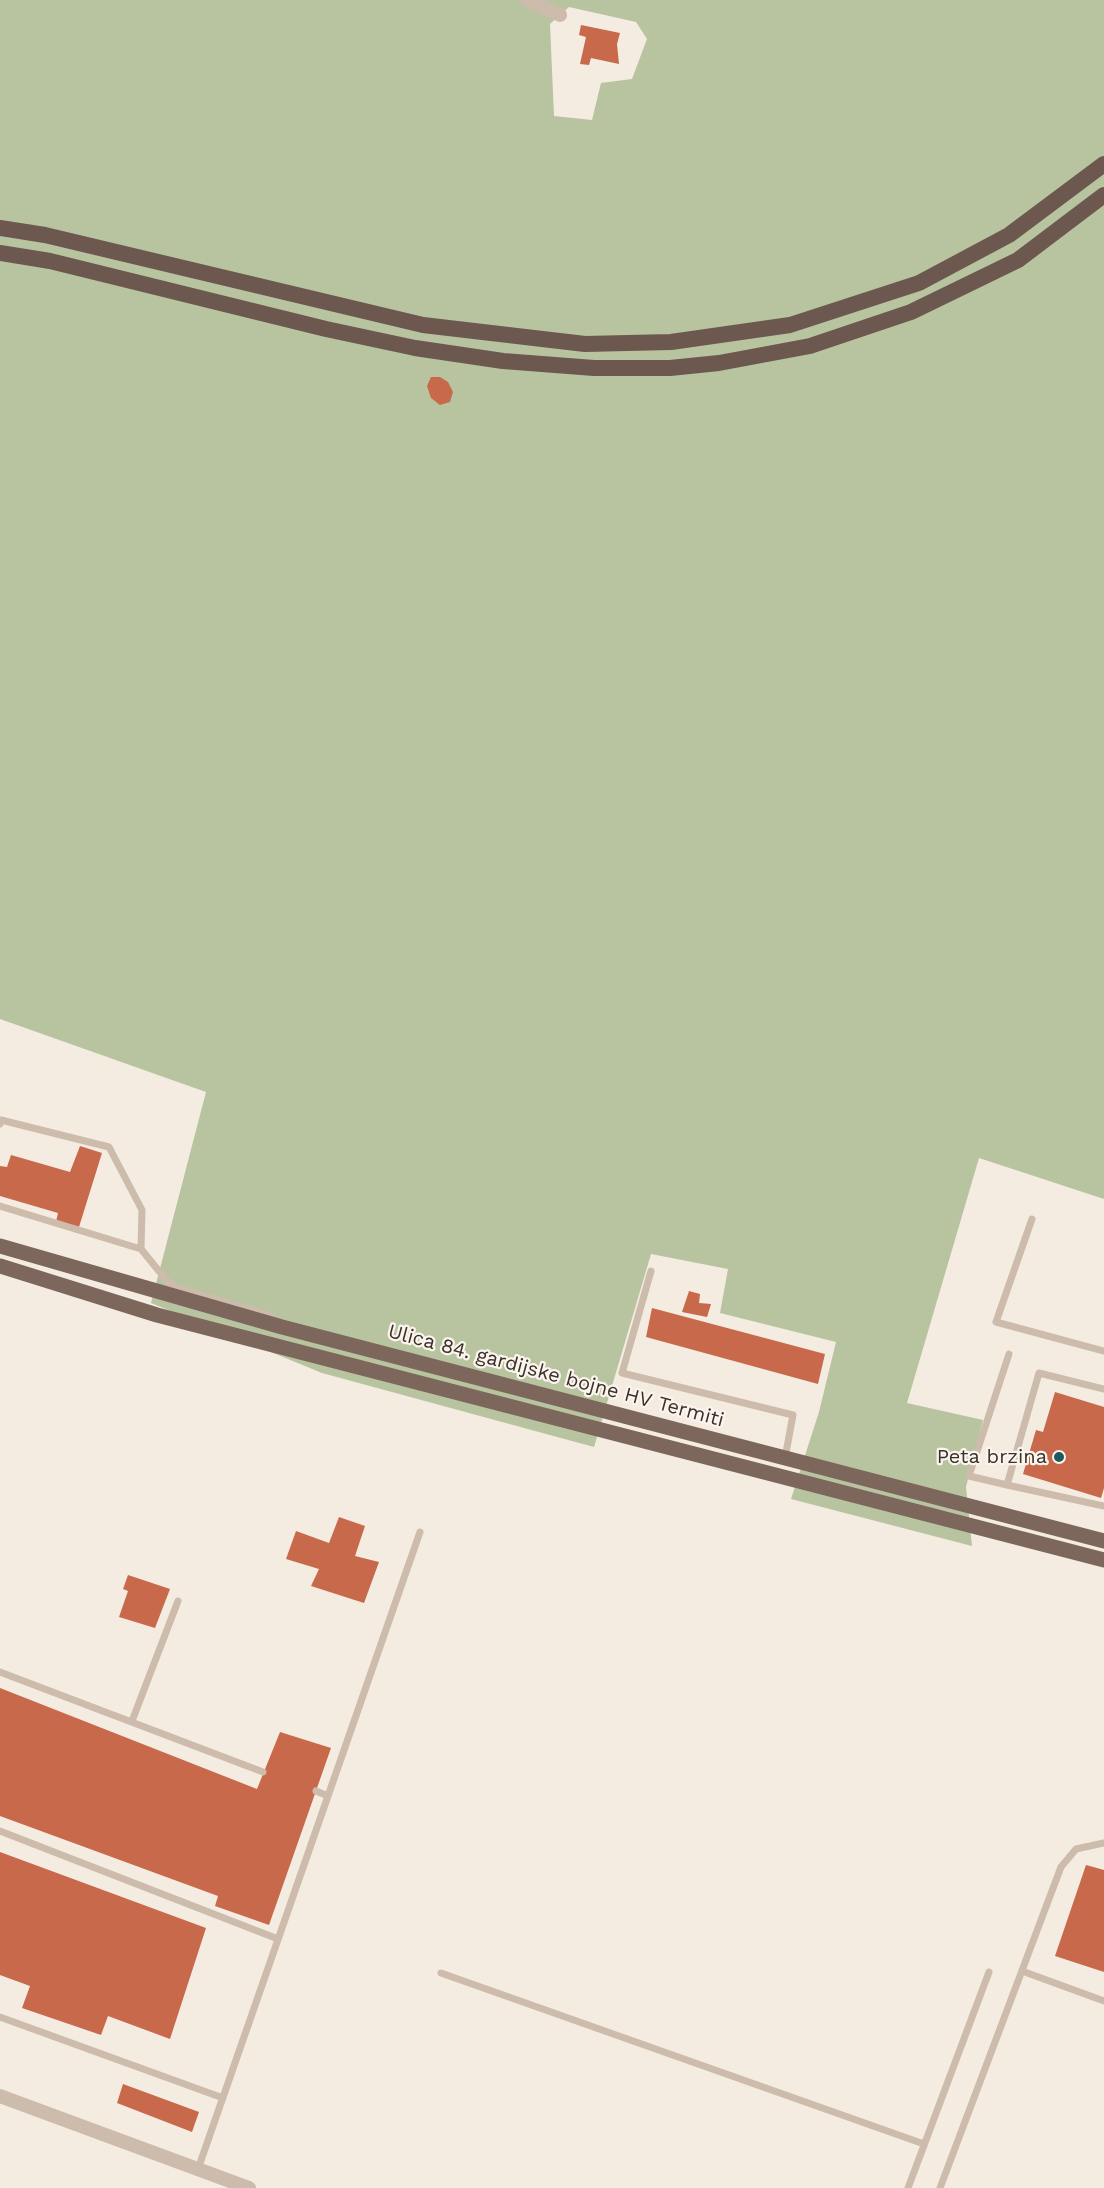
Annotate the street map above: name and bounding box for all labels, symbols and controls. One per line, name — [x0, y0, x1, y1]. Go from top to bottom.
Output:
street label: Ulica 84. gardijske bojne HV Termiti — [385, 1320, 727, 1432]
place label: Peta brzina — [937, 1445, 1047, 1469]
marker: Peta brzina — [1052, 1450, 1066, 1464]

